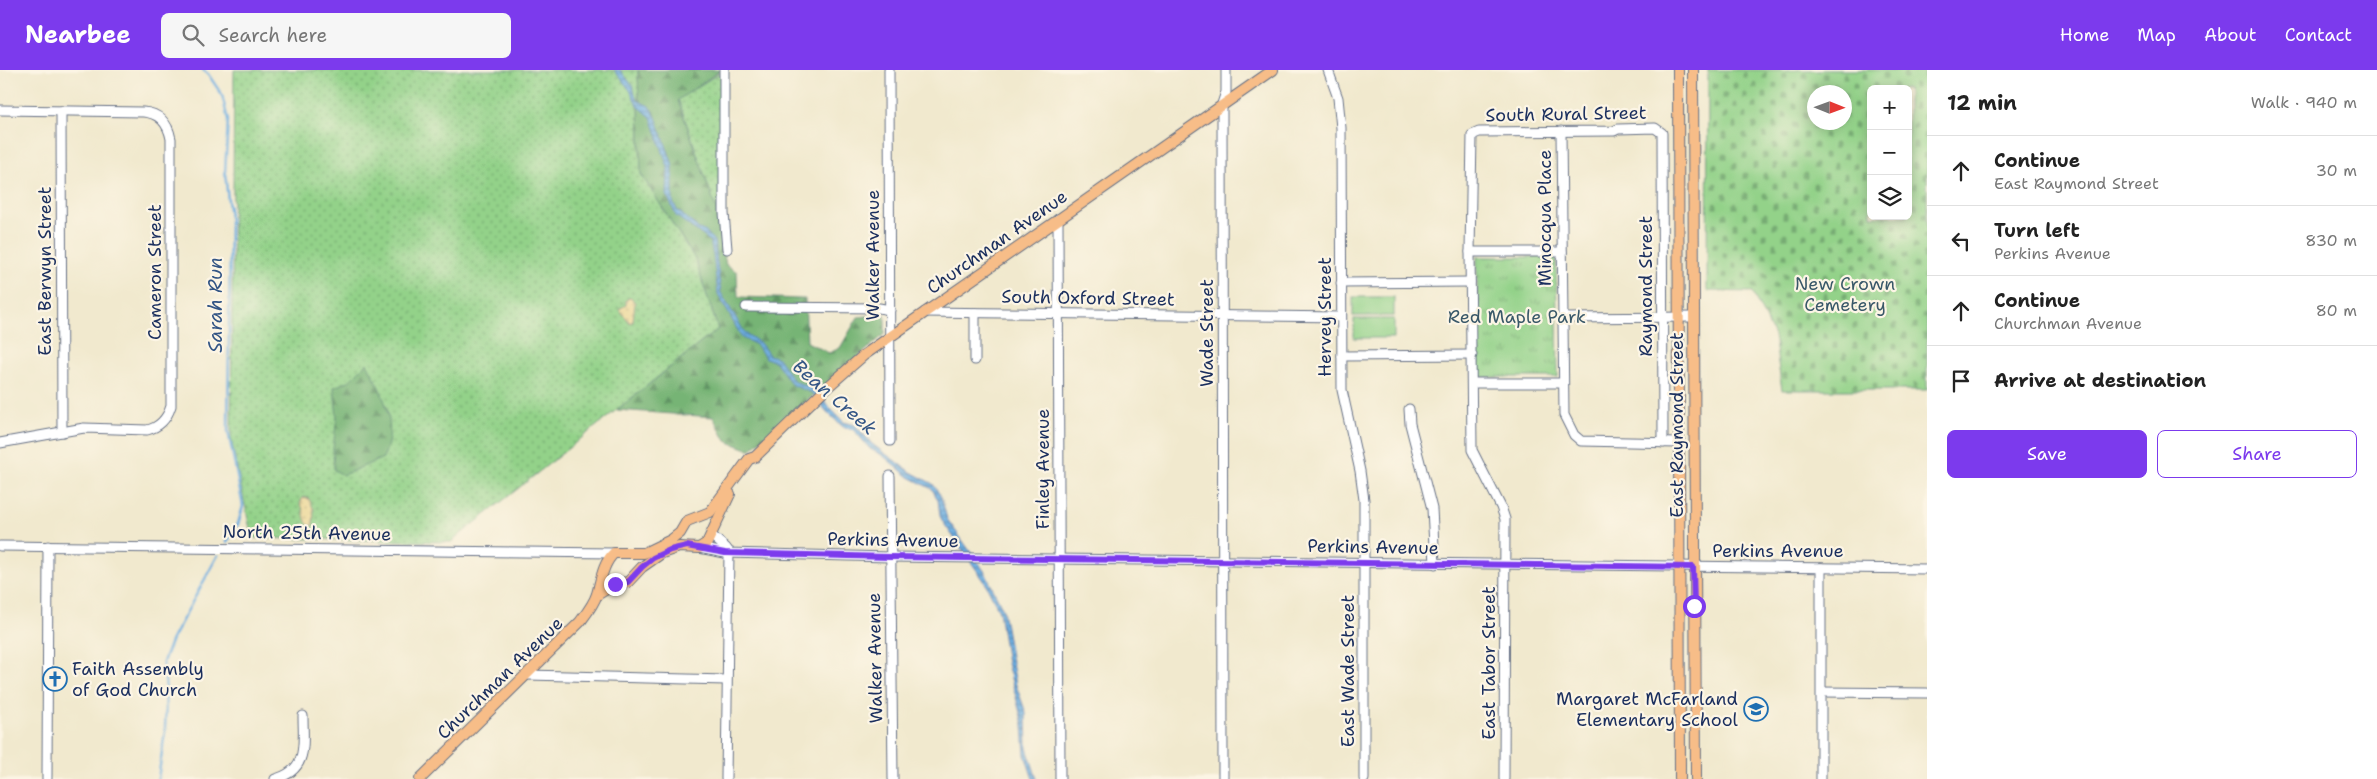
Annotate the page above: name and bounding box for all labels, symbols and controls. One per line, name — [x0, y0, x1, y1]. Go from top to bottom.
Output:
search box — [161, 13, 511, 58]
text: Nearbee — [25, 19, 131, 51]
icon: search — [179, 21, 207, 49]
text: Search here — [219, 23, 327, 48]
text: Home — [2060, 23, 2109, 47]
text: Map — [2137, 23, 2176, 47]
text: About — [2204, 23, 2257, 47]
text: Contact — [2285, 23, 2352, 47]
north arrow — [1807, 85, 1852, 130]
map controls — [1867, 85, 1912, 220]
button: + — [1867, 85, 1912, 130]
text: 12 min — [1947, 89, 2017, 117]
text: Walk · 940 m — [2251, 92, 2357, 113]
street label: South Rural Street — [1485, 101, 1647, 127]
button: − — [1867, 130, 1912, 175]
text: Continue — [1994, 148, 2080, 173]
street label: Minocqua Place — [1533, 150, 1557, 286]
icon: ahead — [1947, 157, 1975, 185]
text: 30 m — [2316, 160, 2357, 181]
text: East Raymond Street — [1994, 173, 2159, 194]
button: layers — [1867, 175, 1912, 220]
street label: Churchman Avenue — [922, 184, 1072, 300]
street label: East Berwyn Street — [33, 186, 57, 356]
street label: Walker Avenue — [861, 190, 885, 320]
street label: Cameron Street — [143, 204, 167, 340]
street label: Raymond Street — [1634, 215, 1658, 356]
text: Turn left — [1994, 218, 2080, 243]
icon: left — [1947, 227, 1975, 255]
text: 830 m — [2305, 230, 2357, 251]
text: Perkins Avenue — [1994, 243, 2111, 264]
water label: Sarah Run — [203, 257, 228, 353]
street label: Hervey Street — [1313, 257, 1337, 377]
park label: New Crown Cemetery — [1795, 272, 1895, 317]
street label: Wade Street — [1195, 279, 1219, 387]
street label: South Oxford Street — [1001, 284, 1175, 312]
text: Continue — [1994, 288, 2080, 313]
icon: ahead — [1947, 297, 1975, 325]
text: 80 m — [2316, 300, 2357, 321]
park label: Red Maple Park — [1448, 305, 1586, 329]
text: Churchman Avenue — [1994, 313, 2142, 334]
street label: East Raymond Street — [1665, 332, 1689, 518]
water label: Bean Creek — [787, 354, 882, 441]
icon: arrive — [1947, 367, 1975, 395]
text: Arrive at destination — [1994, 368, 2206, 393]
street label: Finley Avenue — [1031, 409, 1055, 529]
button: Save — [1947, 430, 2147, 478]
button: Share — [2157, 430, 2357, 478]
street label: North 25th Avenue — [222, 520, 392, 546]
street label: Perkins Avenue — [827, 527, 959, 553]
street label: Perkins Avenue — [1307, 534, 1439, 560]
street label: Perkins Avenue — [1712, 539, 1844, 563]
route end — [604, 573, 627, 596]
street label: East Tabor Street — [1477, 586, 1501, 740]
street label: Walker Avenue — [862, 592, 888, 724]
street label: East Wade Street — [1336, 595, 1360, 747]
route start — [1683, 595, 1706, 618]
street label: Churchman Avenue — [432, 612, 568, 744]
place label: Faith Assembly of God Church — [72, 657, 204, 702]
church icon: Faith Assembly of God Church — [42, 666, 68, 692]
place label: Margaret McFarland Elementary School — [1556, 687, 1739, 732]
school or university icon: Margaret McFarland Elementary School — [1743, 696, 1769, 722]

